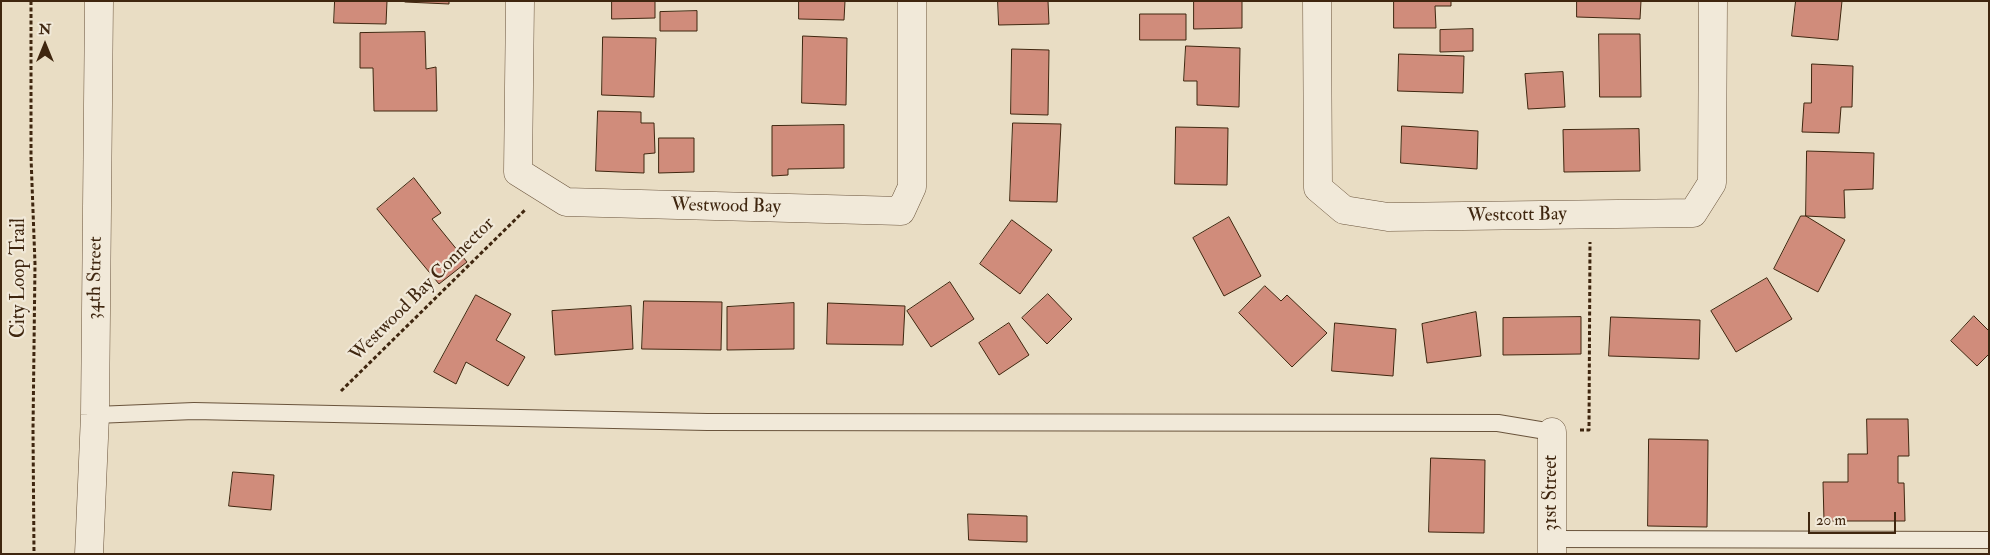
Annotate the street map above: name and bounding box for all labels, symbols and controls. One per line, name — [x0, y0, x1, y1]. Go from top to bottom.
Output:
north arrow — [20, 20, 70, 70]
text: N — [39, 21, 51, 38]
street label: Westwood Bay — [671, 195, 781, 219]
street label: Westcott Bay — [1467, 204, 1567, 228]
street label: Westwood Bay Connector — [346, 213, 500, 367]
street label: City Loop Trail — [9, 218, 31, 338]
street label: 34th Street — [84, 236, 108, 320]
street label: 31st Street — [1541, 455, 1563, 531]
scale bar — [1810, 502, 1898, 534]
text: 20 m — [1816, 511, 1846, 530]

